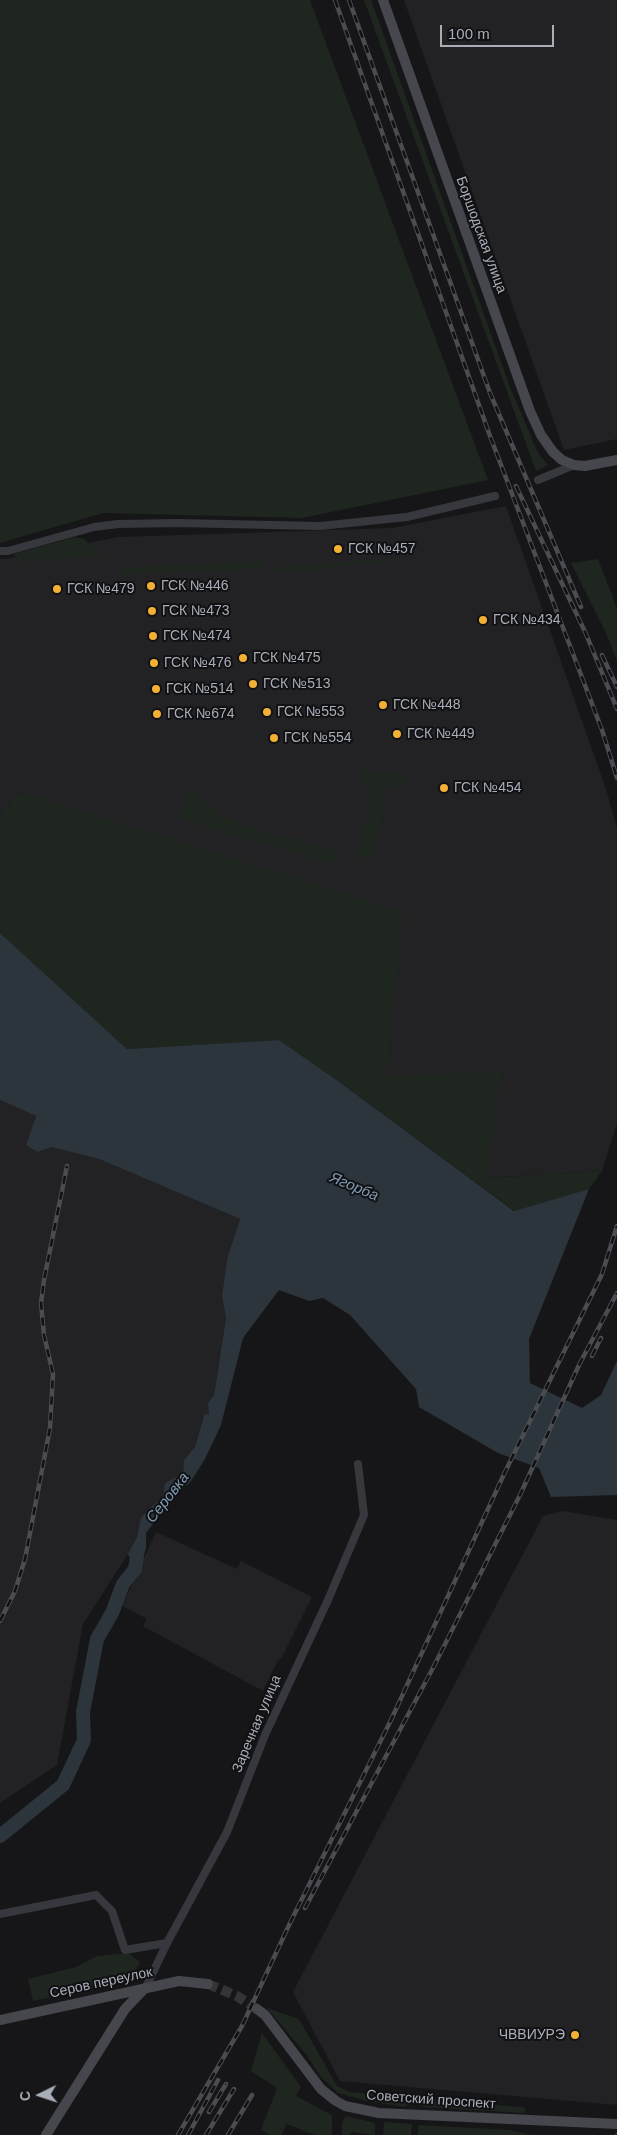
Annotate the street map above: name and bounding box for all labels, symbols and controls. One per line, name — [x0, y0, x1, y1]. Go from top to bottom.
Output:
scale bar — [442, 15, 556, 47]
text: 100 m — [448, 25, 490, 42]
street label: Боршодская улица — [452, 174, 510, 296]
place label: ГСК №457 — [348, 541, 415, 557]
marker: ГСК №457 — [332, 543, 344, 555]
place label: ГСК №446 — [161, 578, 228, 594]
marker: ГСК №446 — [145, 580, 157, 592]
place label: ГСК №479 — [67, 581, 134, 597]
marker: ГСК №479 — [51, 583, 63, 595]
place label: ГСК №473 — [162, 603, 229, 619]
marker: ГСК №473 — [146, 605, 158, 617]
place label: ГСК №434 — [493, 612, 560, 628]
marker: ГСК №434 — [477, 614, 489, 626]
place label: ГСК №474 — [163, 628, 230, 644]
marker: ГСК №474 — [147, 630, 159, 642]
place label: ГСК №475 — [253, 650, 320, 666]
marker: ГСК №475 — [237, 652, 249, 664]
place label: ГСК №476 — [164, 655, 231, 671]
marker: ГСК №476 — [148, 657, 160, 669]
place label: ГСК №513 — [263, 676, 330, 692]
marker: ГСК №513 — [247, 678, 259, 690]
place label: ГСК №514 — [166, 681, 233, 697]
marker: ГСК №514 — [150, 683, 162, 695]
place label: ГСК №448 — [393, 697, 460, 713]
marker: ГСК №448 — [377, 699, 389, 711]
place label: ГСК №553 — [277, 704, 344, 720]
place label: ГСК №674 — [167, 706, 234, 722]
marker: ГСК №553 — [261, 706, 273, 718]
marker: ГСК №674 — [151, 708, 163, 720]
place label: ГСК №449 — [407, 726, 474, 742]
marker: ГСК №449 — [391, 728, 403, 740]
place label: ГСК №554 — [284, 730, 351, 746]
marker: ГСК №554 — [268, 732, 280, 744]
place label: ГСК №454 — [454, 780, 521, 796]
marker: ГСК №454 — [438, 782, 450, 794]
water label: Ягорба — [327, 1169, 381, 1205]
water label: Серовка — [143, 1469, 193, 1527]
street label: Заречная улица — [229, 1673, 285, 1775]
street label: Серов переулок — [48, 1964, 154, 2002]
place label: ЧВВИУРЭ — [499, 2027, 565, 2043]
marker: ЧВВИУРЭ — [569, 2029, 581, 2041]
north arrow — [15, 2070, 65, 2120]
street label: Советский проспект — [366, 2087, 496, 2113]
text: С — [17, 2090, 33, 2102]

